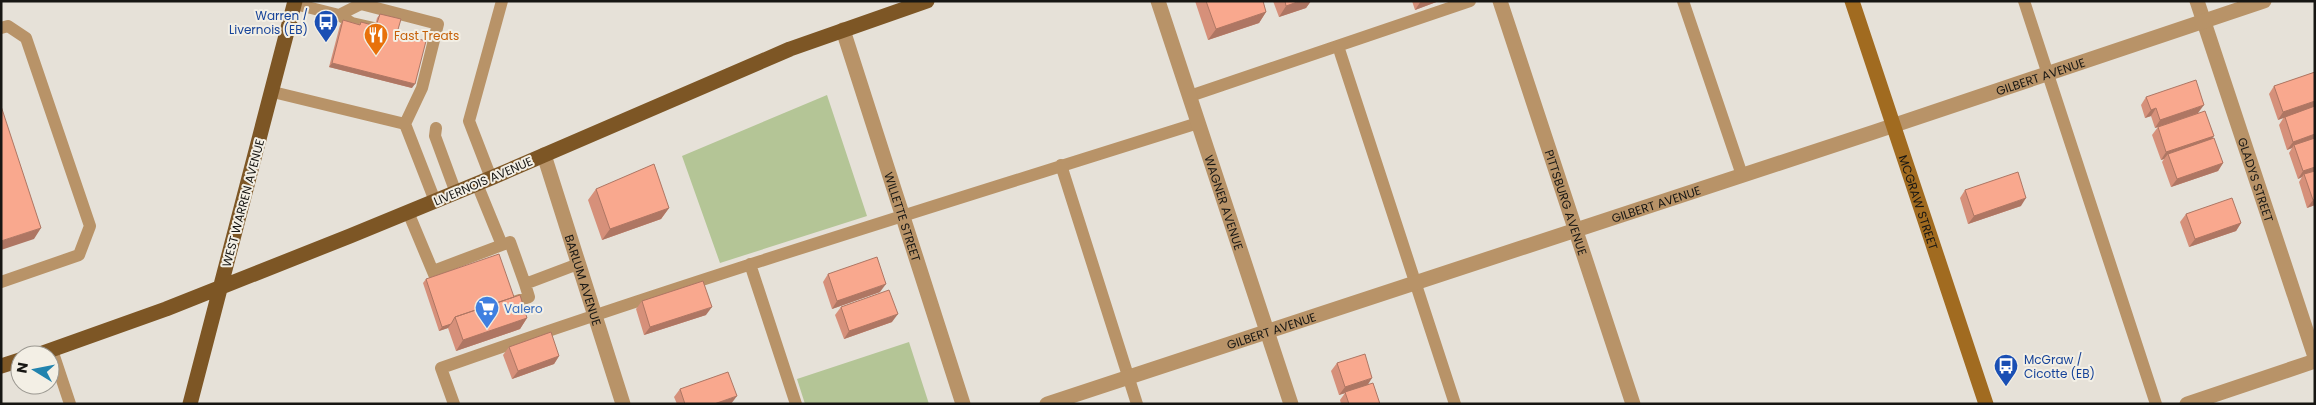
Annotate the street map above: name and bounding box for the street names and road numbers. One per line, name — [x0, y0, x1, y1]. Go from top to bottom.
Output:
street label: GILBERT AVENUE — [1993, 53, 2087, 99]
street label: GLADYS STREET — [2234, 135, 2278, 224]
street label: WEST WARREN AVENUE — [218, 137, 268, 269]
street label: PITTSBURG AVENUE — [1541, 147, 1592, 257]
street label: WAGNER AVENUE — [1201, 152, 1248, 252]
street label: LIVERNOIS AVENUE — [431, 153, 535, 209]
street label: MCGRAW STREET — [1895, 153, 1943, 252]
street label: WILLETTE STREET — [881, 170, 925, 264]
street label: GILBERT AVENUE — [1609, 181, 1703, 226]
street label: BARLUM AVENUE — [561, 232, 606, 328]
street label: GILBERT AVENUE — [1224, 308, 1318, 353]

